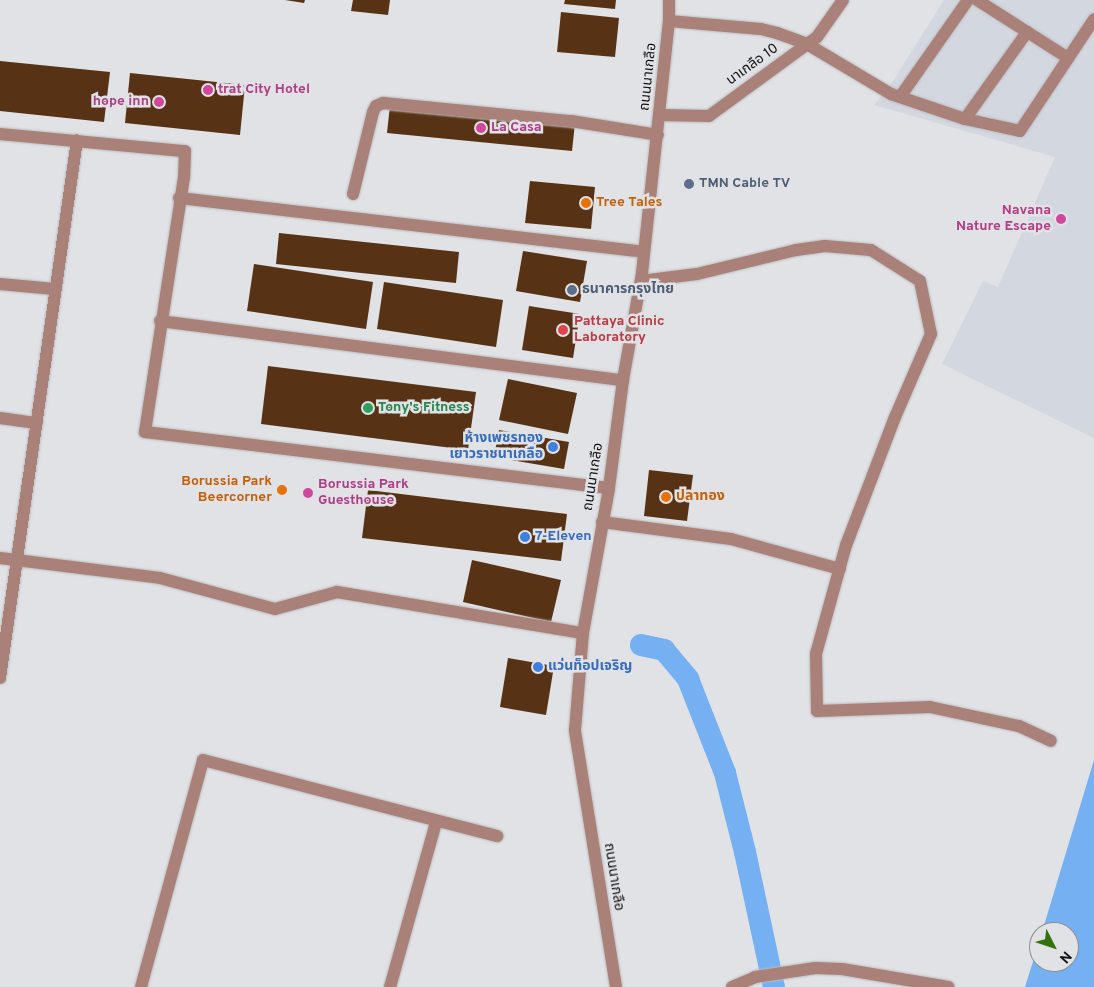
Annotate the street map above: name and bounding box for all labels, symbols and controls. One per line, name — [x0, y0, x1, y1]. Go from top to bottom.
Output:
street label: นาเกลือ 10 — [724, 40, 782, 90]
street label: ถนนนาเกลือ — [637, 42, 661, 112]
place label: trat City Hotel — [218, 82, 310, 98]
marker: trat City Hotel — [202, 84, 214, 96]
place label: hope inn — [93, 94, 149, 110]
marker: hope inn — [153, 96, 165, 108]
place label: La Casa — [491, 120, 542, 136]
marker: La Casa — [475, 122, 487, 134]
place label: TMN Cable TV — [699, 176, 790, 192]
marker: TMN Cable TV — [683, 178, 695, 190]
place label: Tree Tales — [596, 195, 662, 211]
marker: Tree Tales — [580, 197, 592, 209]
place label: Navana Nature Escape — [956, 203, 1051, 236]
marker: Navana Nature Escape — [1055, 213, 1067, 225]
place label: ธนาคารกรุงไทย — [582, 282, 674, 298]
marker: ธนาคารกรุงไทย — [566, 284, 578, 296]
place label: Pattaya Clinic Laboratory — [574, 314, 665, 347]
marker: Pattaya Clinic Laboratory — [556, 323, 570, 337]
place label: Tony's Fitness — [378, 400, 470, 416]
marker: Tony's Fitness — [362, 402, 374, 414]
place label: ห้างเพชรทอง เยาวราชนาเกลือ — [449, 431, 543, 464]
marker: ห้างเพชรทอง เยาวราชนาเกลือ — [547, 441, 559, 453]
street label: ถนนนาเกลือ — [580, 442, 608, 512]
place label: Borussia Park Beercorner — [181, 474, 272, 507]
place label: Borussia Park Guesthouse — [318, 477, 409, 510]
marker: Borussia Park Beercorner — [276, 484, 288, 496]
marker: Borussia Park Guesthouse — [302, 487, 314, 499]
place label: ปลาทอง — [676, 489, 725, 505]
marker: ปลาทอง — [660, 491, 672, 503]
place label: 7-Eleven — [535, 529, 592, 545]
marker: 7-Eleven — [519, 531, 531, 543]
place label: แว่นท็อปเจริญ — [548, 659, 632, 675]
marker: แว่นท็อปเจริญ — [532, 661, 544, 673]
street label: ถนนนาเกลือ — [599, 842, 627, 912]
north arrow — [1029, 922, 1079, 972]
text: N — [1055, 947, 1075, 966]

